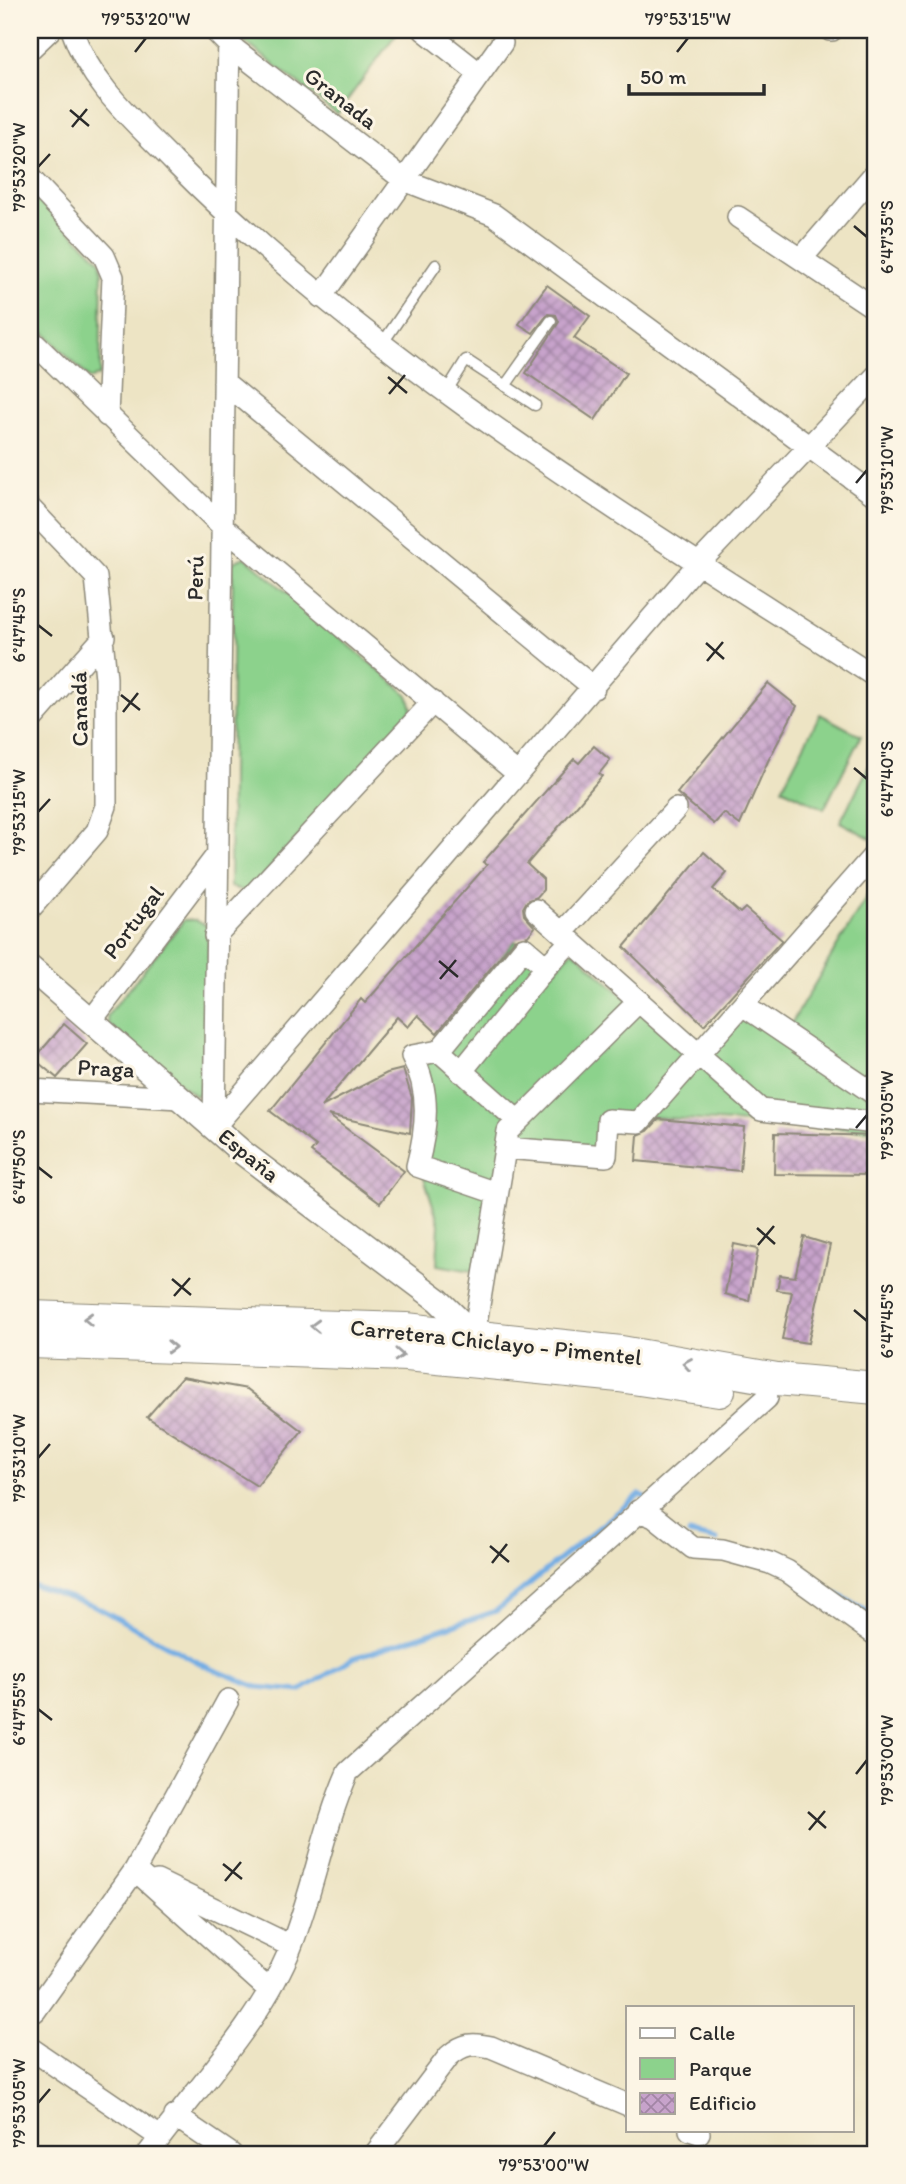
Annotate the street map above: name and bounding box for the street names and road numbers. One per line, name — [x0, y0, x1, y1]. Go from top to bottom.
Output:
street label: Granada — [299, 61, 383, 135]
street label: Perú — [181, 555, 209, 601]
street label: Canadá — [64, 671, 94, 747]
street label: Portugal — [96, 879, 170, 964]
street label: Praga — [77, 1053, 135, 1083]
street label: España — [213, 1122, 285, 1188]
street label: Carretera Chiclayo - Pimentel — [349, 1313, 644, 1371]

